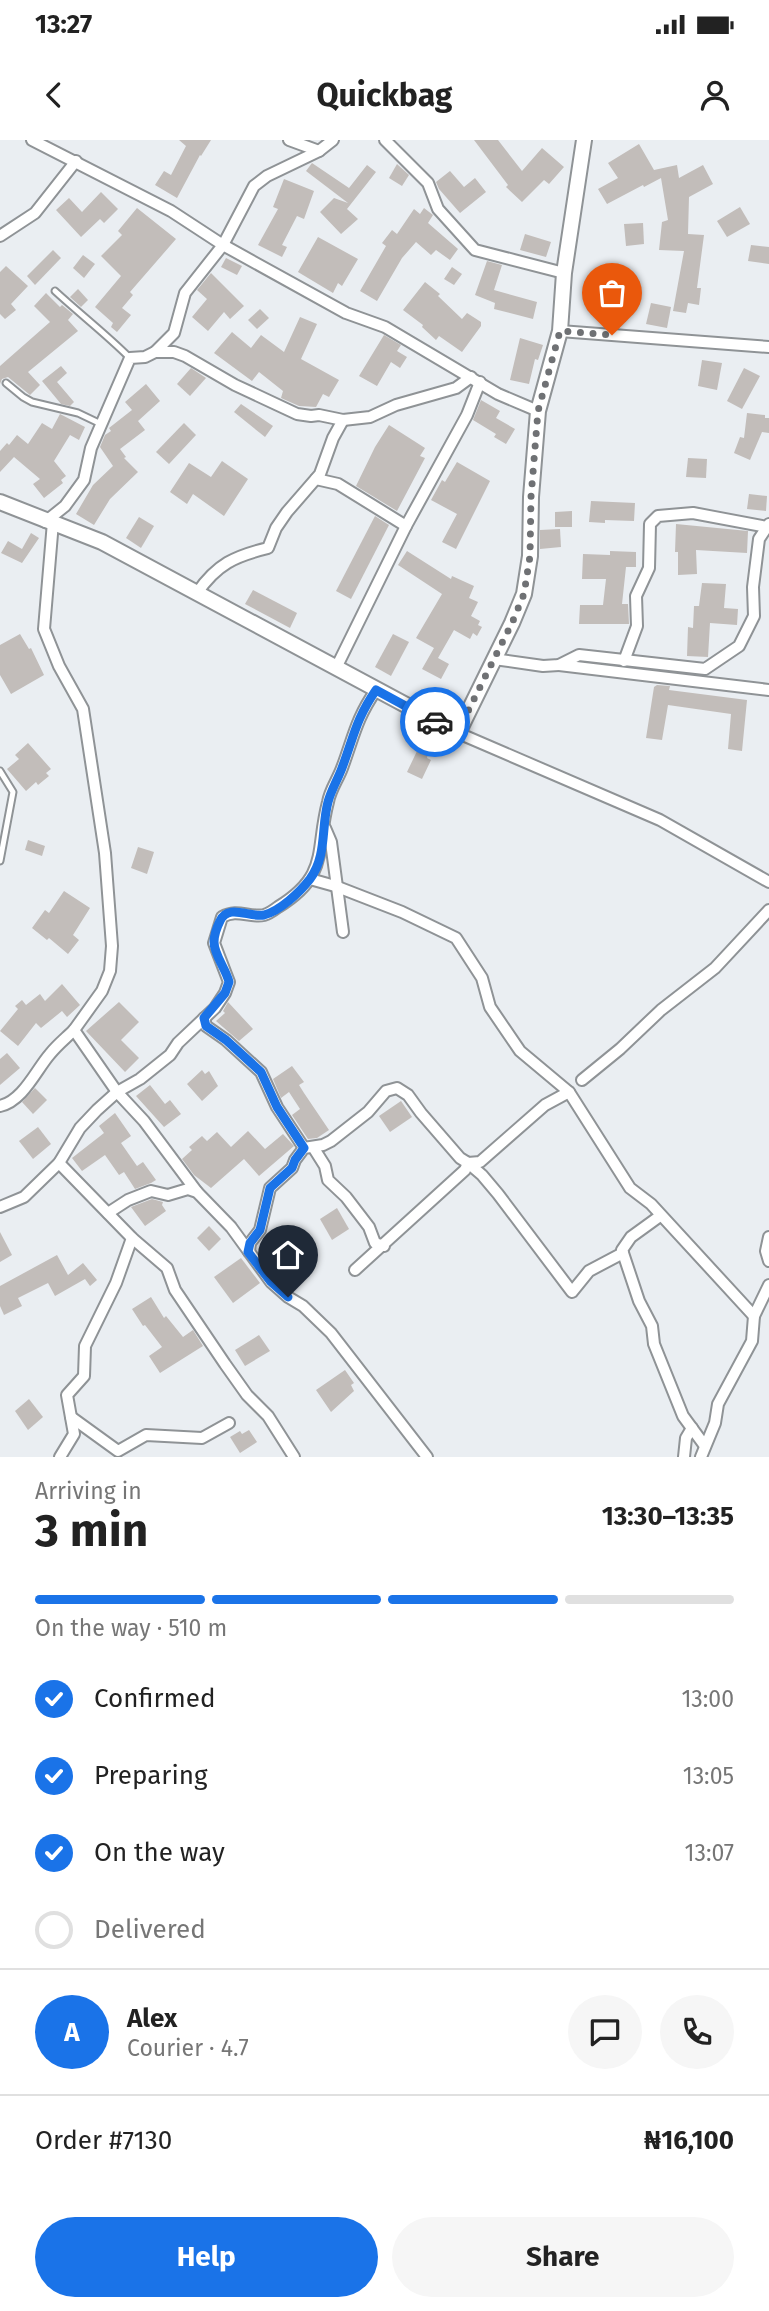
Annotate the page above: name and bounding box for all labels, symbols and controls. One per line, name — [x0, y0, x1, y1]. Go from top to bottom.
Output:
text: 13:27 — [35, 9, 92, 40]
icon: back — [35, 76, 73, 114]
text: Quickbag — [316, 76, 453, 114]
icon: person — [696, 76, 734, 114]
pin — [582, 263, 642, 335]
icon: bag — [593, 274, 631, 312]
courier — [400, 687, 470, 757]
icon: car — [416, 703, 454, 741]
pin — [258, 1225, 318, 1297]
icon: home — [269, 1236, 307, 1274]
text: Arriving in — [35, 1477, 142, 1505]
text: 13:30–13:35 — [602, 1501, 734, 1532]
text: 3 min — [35, 1503, 148, 1558]
text: On the way · 510 m — [35, 1614, 227, 1642]
icon: check — [35, 1680, 73, 1718]
text: Confirmed — [94, 1683, 215, 1714]
text: 13:00 — [681, 1685, 734, 1713]
icon: check — [35, 1757, 73, 1795]
text: Preparing — [94, 1760, 207, 1791]
text: 13:05 — [683, 1762, 734, 1790]
icon: check — [35, 1834, 73, 1872]
text: On the way — [94, 1837, 225, 1868]
text: 13:07 — [684, 1839, 734, 1867]
text: Delivered — [94, 1914, 206, 1945]
button: chat — [568, 1995, 642, 2069]
button: phone — [660, 1995, 734, 2069]
text: Alex — [127, 2003, 177, 2034]
text: A — [64, 2017, 80, 2048]
text: Courier · 4.7 — [127, 2034, 249, 2062]
text: Order #7130 — [35, 2125, 172, 2156]
text: ₦16,100 — [644, 2125, 734, 2156]
button: Help — [35, 2217, 378, 2297]
button: Share — [392, 2217, 734, 2297]

